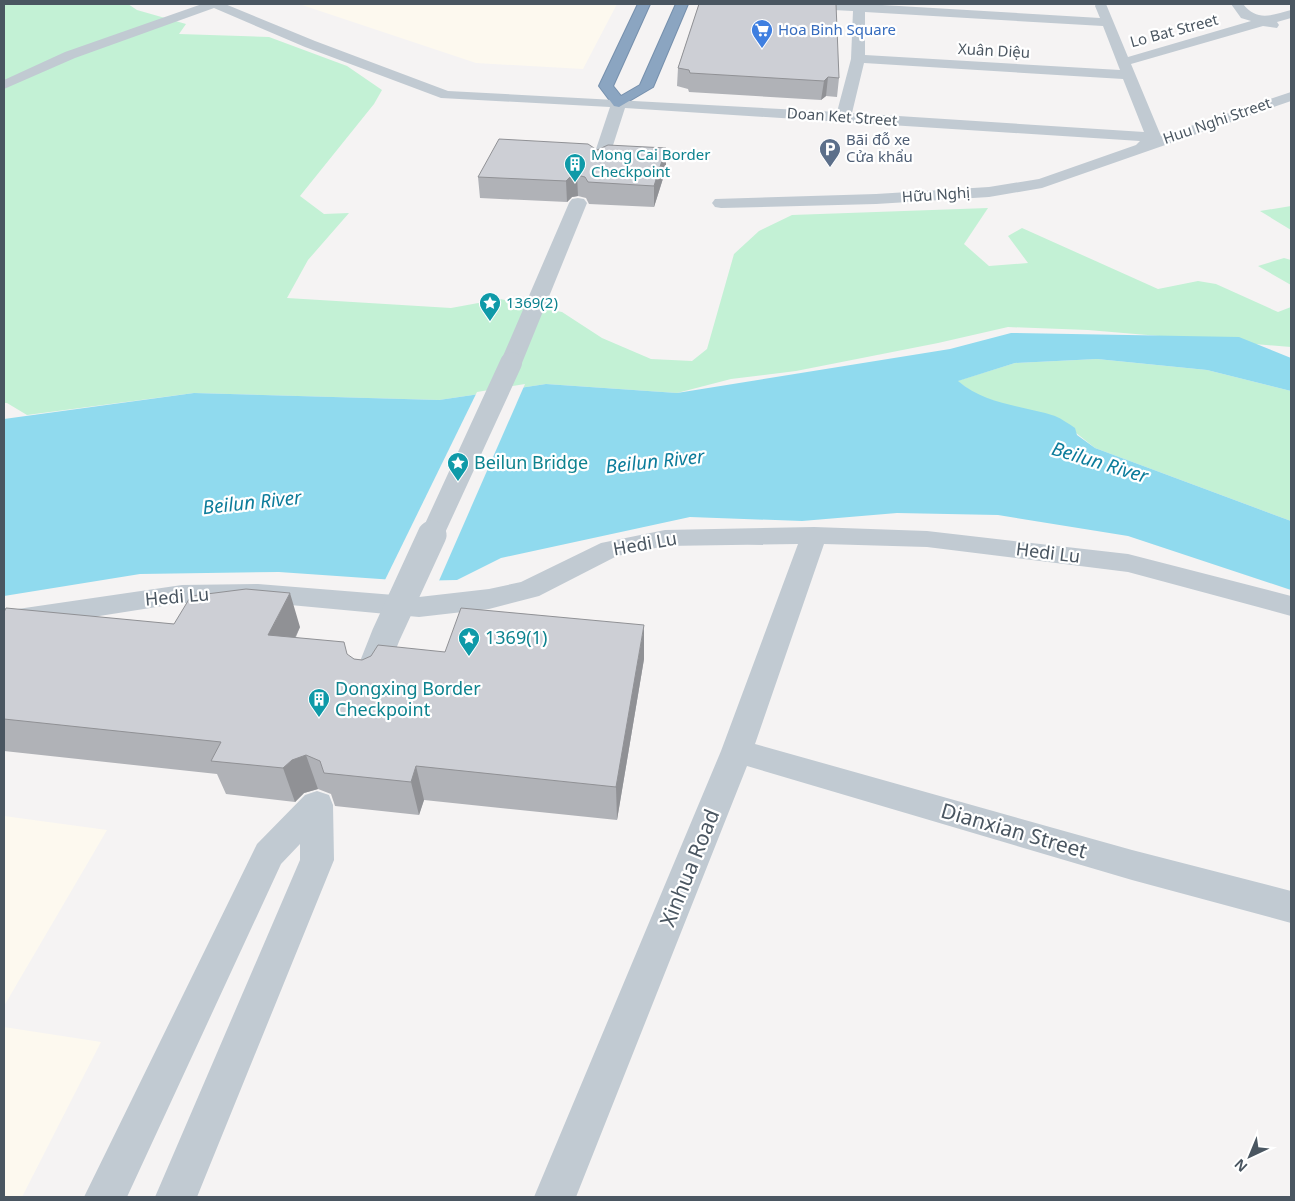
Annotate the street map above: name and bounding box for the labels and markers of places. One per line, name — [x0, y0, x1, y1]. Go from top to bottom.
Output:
supermarket icon: Hoa Binh Square — [750, 18, 774, 49]
place label: Hoa Binh Square — [778, 19, 896, 39]
place label: Bãi đỗ xe Cửa khẩu — [846, 129, 913, 166]
parking icon: Bãi đỗ xe Cửa khẩu — [818, 137, 842, 168]
place label: Mong Cai Border Checkpoint — [591, 144, 710, 181]
building icon: Mong Cai Border Checkpoint — [563, 152, 587, 183]
place icon: 1369(2) — [478, 291, 502, 322]
place label: 1369(2) — [506, 292, 558, 312]
place label: Beilun Bridge — [474, 450, 588, 474]
place icon: Beilun Bridge — [446, 451, 470, 482]
place label: 1369(1) — [485, 625, 547, 649]
place icon: 1369(1) — [457, 626, 481, 657]
place label: Dongxing Border Checkpoint — [335, 676, 481, 721]
building icon: Dongxing Border Checkpoint — [307, 687, 331, 718]

